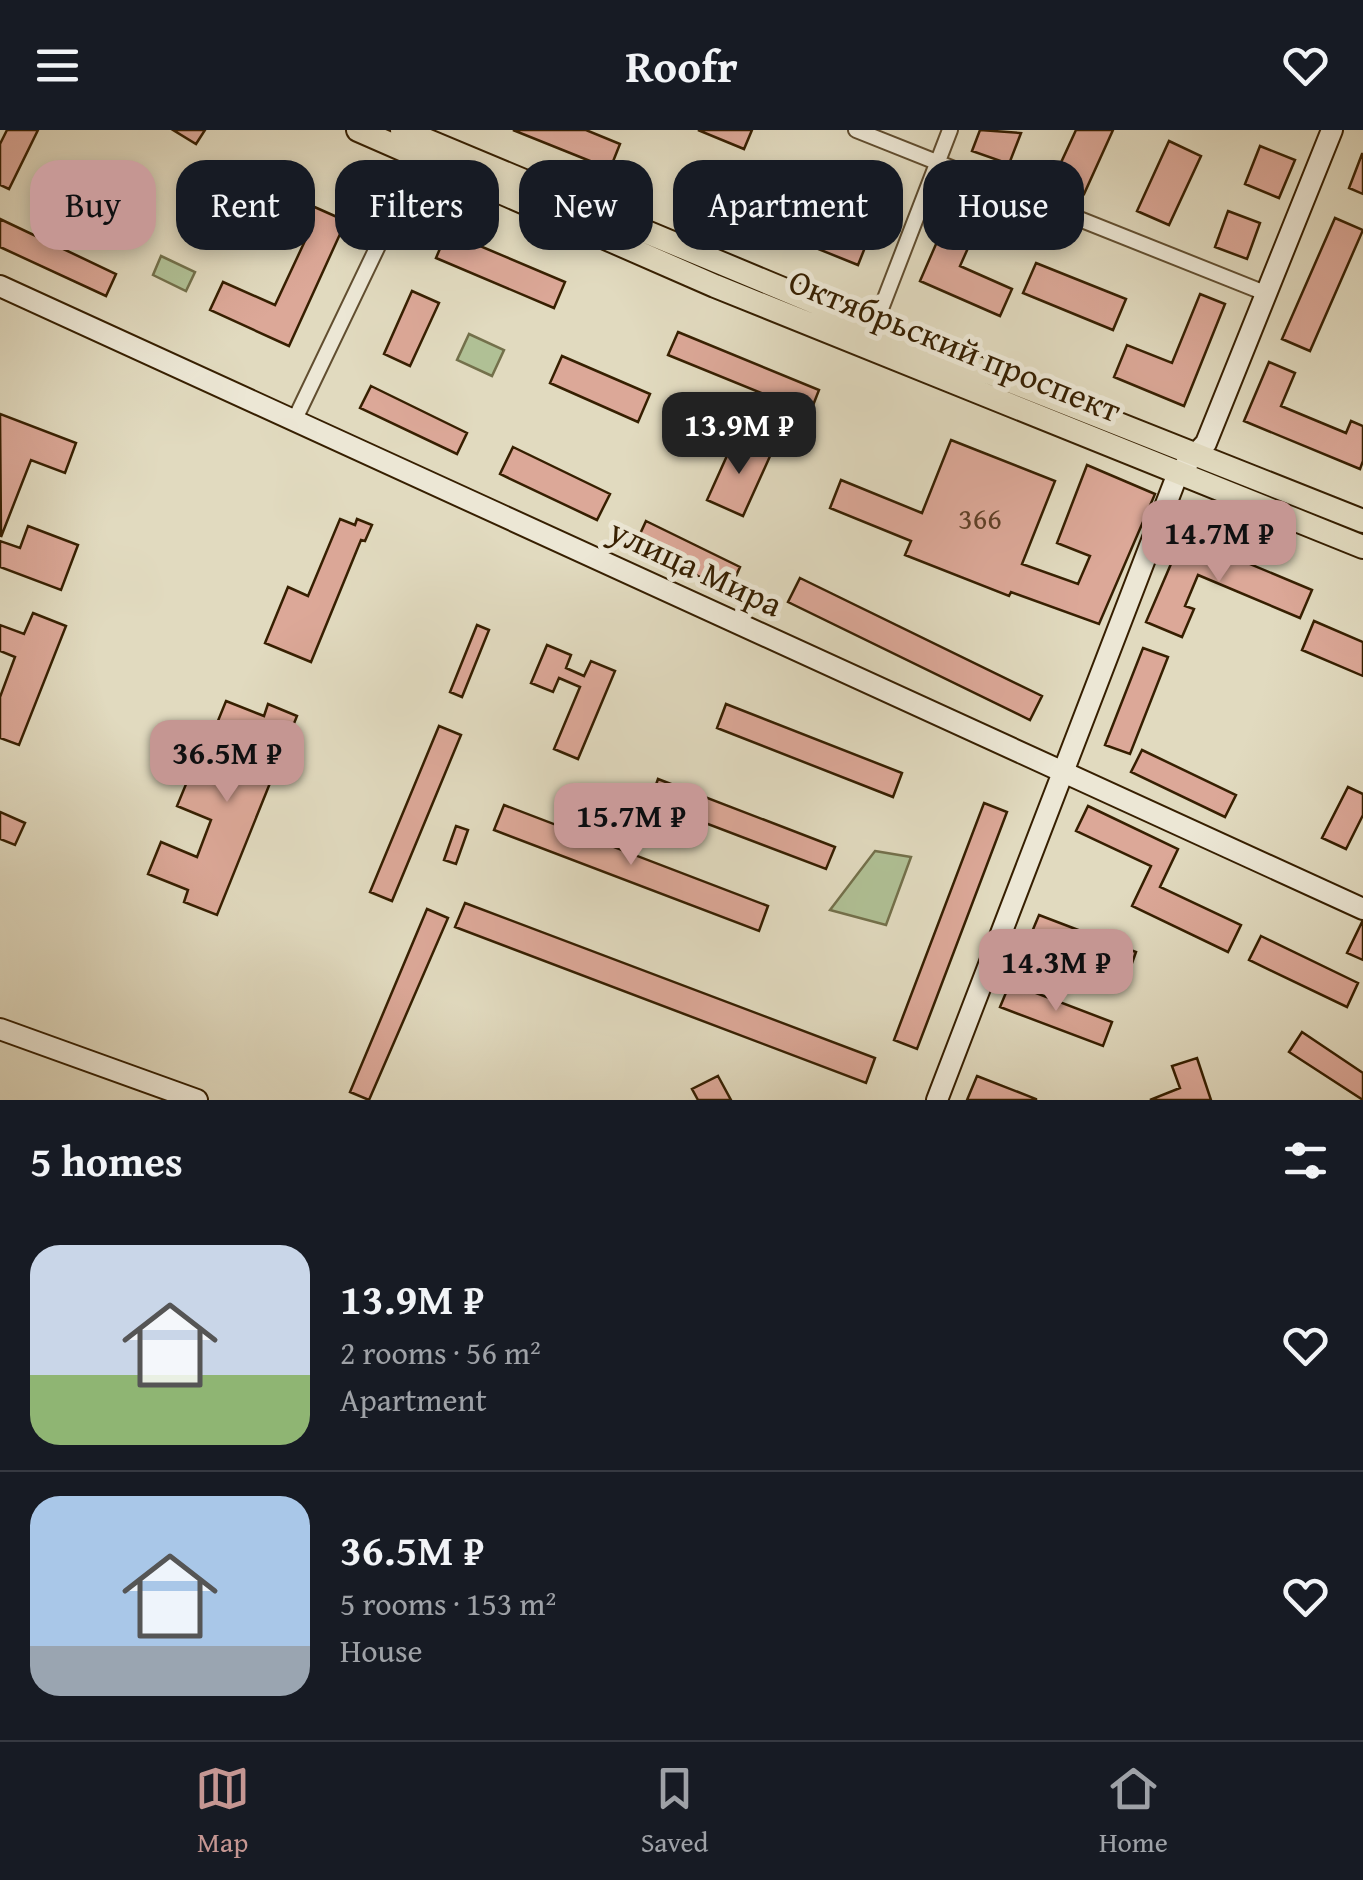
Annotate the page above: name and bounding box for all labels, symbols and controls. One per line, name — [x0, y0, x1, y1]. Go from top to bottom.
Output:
text: Roofr — [625, 33, 738, 98]
icon: menu — [30, 38, 85, 93]
icon: heart — [1278, 38, 1333, 93]
chip: Buy — [30, 160, 156, 250]
chip: Rent — [176, 160, 315, 250]
chip: Filters — [335, 160, 499, 250]
chip: New — [519, 160, 653, 250]
chip: Apartment — [673, 160, 903, 250]
chip: House — [923, 160, 1084, 250]
street label: Октябрьский проспект — [781, 255, 1129, 435]
pin: 13.9M ₽ — [647, 392, 831, 477]
text: 13.9M ₽ — [684, 401, 794, 448]
house number: 366 — [958, 496, 1002, 540]
pin: 14.7M ₽ — [1127, 500, 1311, 585]
street label: улица Мира — [600, 504, 791, 630]
text: 14.7M ₽ — [1164, 509, 1274, 556]
pin: 36.5M ₽ — [135, 720, 319, 805]
text: 36.5M ₽ — [172, 729, 282, 776]
pin: 15.7M ₽ — [539, 783, 723, 868]
text: 15.7M ₽ — [576, 792, 686, 839]
pin: 14.3M ₽ — [964, 929, 1148, 1014]
text: 14.3M ₽ — [1001, 938, 1111, 985]
text: 5 homes — [30, 1130, 183, 1191]
icon: filters — [1278, 1133, 1333, 1188]
text: 13.9M ₽ — [340, 1268, 484, 1329]
icon: home — [110, 1285, 230, 1405]
icon: heart — [1278, 1318, 1333, 1373]
text: 2 rooms · 56 m² — [340, 1329, 541, 1376]
text: Apartment — [340, 1376, 487, 1423]
text: 36.5M ₽ — [340, 1519, 484, 1580]
icon: home — [110, 1536, 230, 1656]
icon: heart — [1278, 1569, 1333, 1624]
text: 5 rooms · 153 m² — [340, 1580, 556, 1627]
text: House — [340, 1627, 423, 1674]
tab: Map — [195, 1761, 250, 1862]
tab: Saved — [641, 1761, 708, 1862]
tab: Home — [1099, 1761, 1168, 1862]

